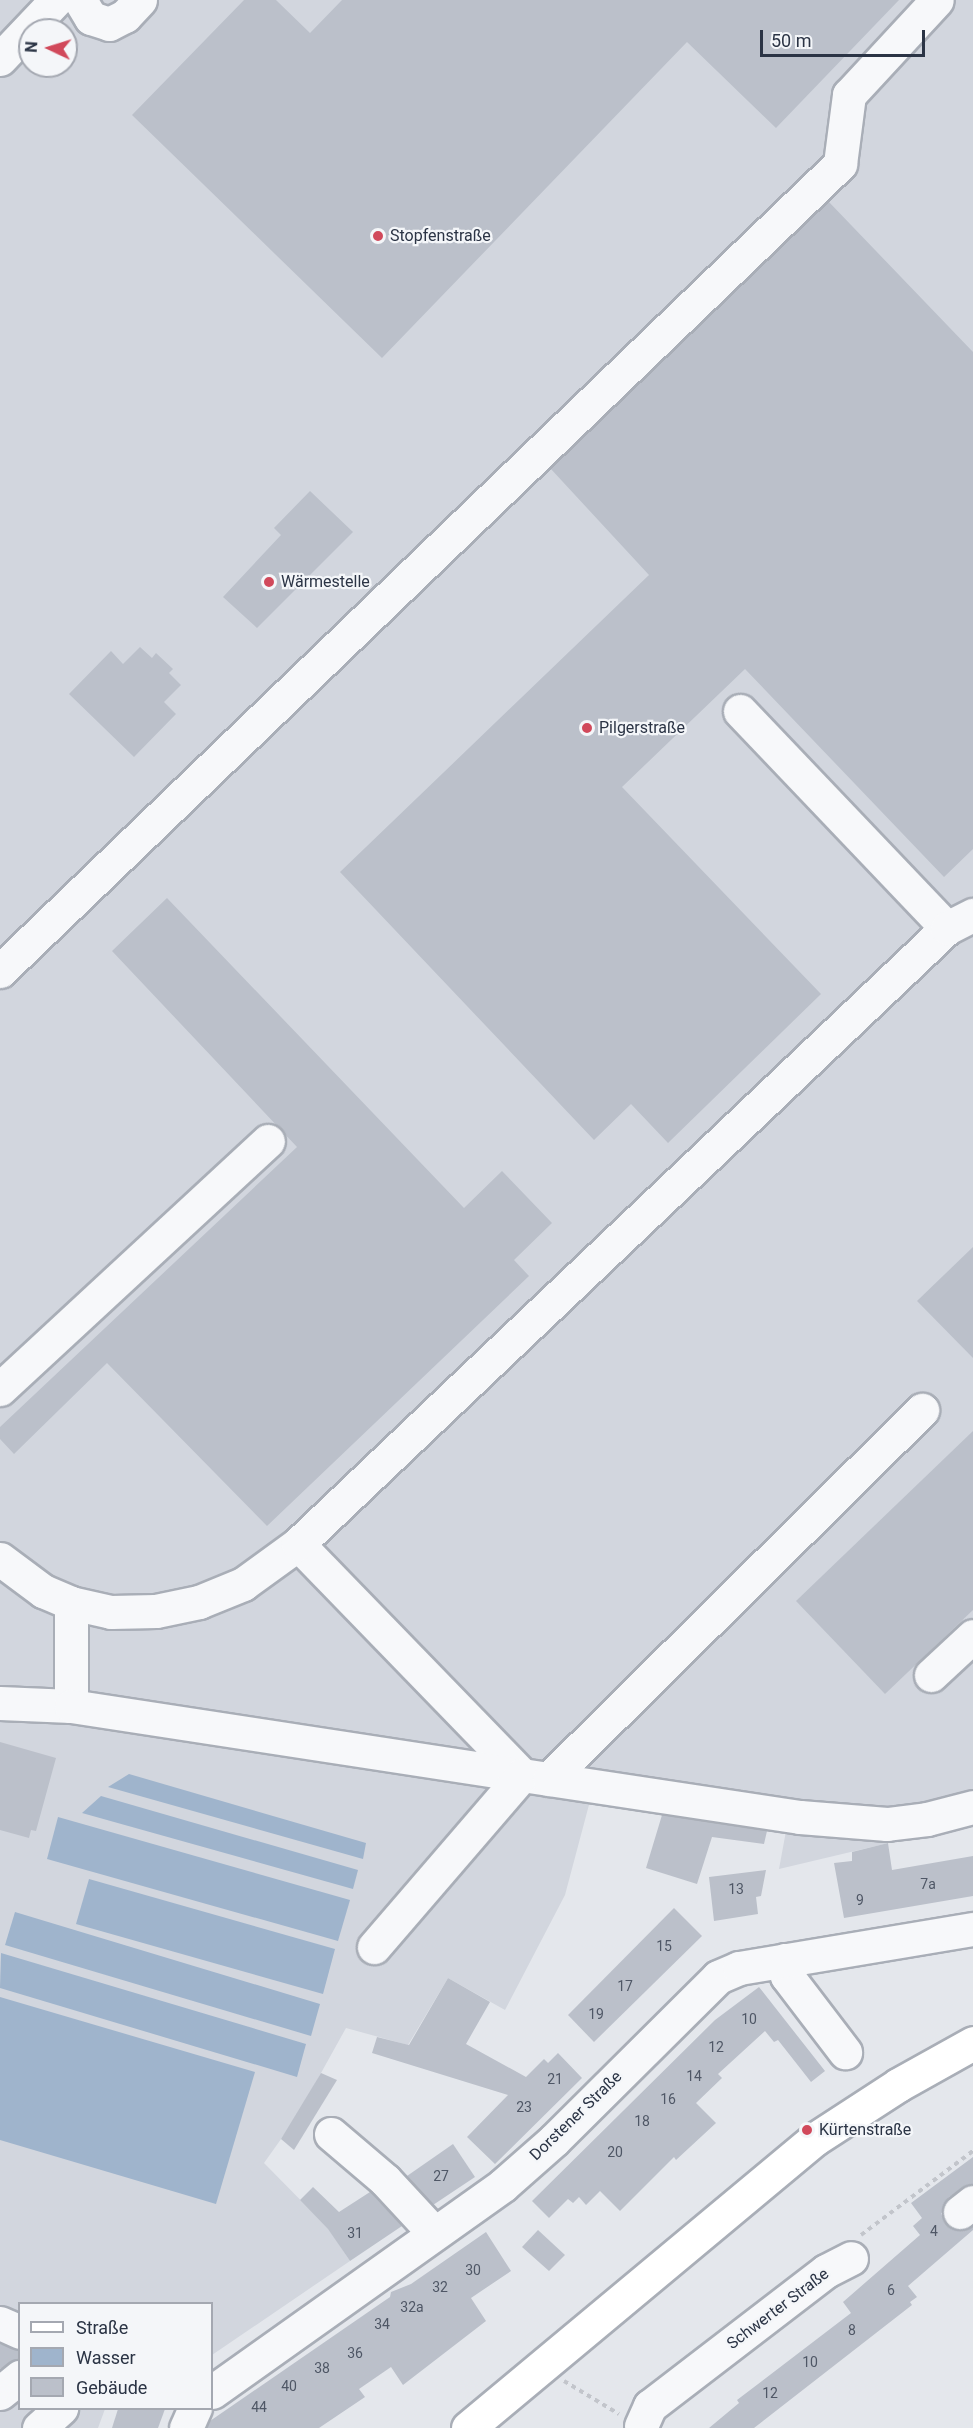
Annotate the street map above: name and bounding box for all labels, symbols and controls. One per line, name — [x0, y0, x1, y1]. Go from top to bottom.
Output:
north arrow — [18, 18, 78, 78]
scale bar — [763, 18, 928, 56]
text: 50 m — [771, 30, 811, 51]
text: N — [22, 41, 41, 53]
place label: Stopfenstraße — [390, 226, 491, 246]
marker: Stopfenstraße — [371, 229, 385, 243]
place label: Wärmestelle — [281, 572, 370, 592]
marker: Wärmestelle — [262, 575, 276, 589]
place label: Pilgerstraße — [599, 718, 685, 738]
marker: Pilgerstraße — [580, 721, 594, 735]
house number: 7a — [920, 1876, 936, 1892]
house number: 13 — [728, 1881, 744, 1897]
house number: 9 — [856, 1892, 864, 1908]
house number: 15 — [656, 1938, 672, 1954]
house number: 17 — [617, 1978, 633, 1994]
house number: 19 — [588, 2006, 604, 2022]
house number: 10 — [741, 2011, 757, 2027]
house number: 12 — [708, 2039, 724, 2055]
street label: Dorstener Straße — [526, 2067, 626, 2165]
house number: 14 — [686, 2068, 702, 2084]
house number: 21 — [547, 2071, 563, 2087]
house number: 16 — [660, 2091, 676, 2107]
house number: 23 — [516, 2099, 532, 2115]
house number: 18 — [634, 2113, 650, 2129]
place label: Kürtenstraße — [819, 2120, 911, 2140]
marker: Kürtenstraße — [800, 2123, 814, 2137]
house number: 20 — [607, 2144, 623, 2160]
house number: 27 — [433, 2168, 449, 2184]
house number: 4 — [930, 2223, 938, 2239]
house number: 31 — [347, 2225, 363, 2241]
house number: 30 — [465, 2262, 481, 2278]
street label: Schwerter Straße — [723, 2264, 833, 2354]
house number: 32 — [432, 2279, 448, 2295]
house number: 6 — [887, 2282, 895, 2298]
house number: 32a — [400, 2299, 424, 2315]
legend — [18, 2302, 213, 2410]
house number: 34 — [374, 2316, 390, 2332]
text: Straße — [76, 2317, 128, 2338]
house number: 8 — [848, 2322, 856, 2338]
house number: 36 — [347, 2345, 363, 2361]
text: Wasser — [76, 2347, 136, 2368]
house number: 10 — [802, 2354, 818, 2370]
house number: 38 — [314, 2360, 330, 2376]
text: Gebäude — [76, 2377, 147, 2398]
house number: 40 — [281, 2378, 297, 2394]
house number: 12 — [762, 2385, 778, 2401]
house number: 44 — [251, 2399, 267, 2415]

